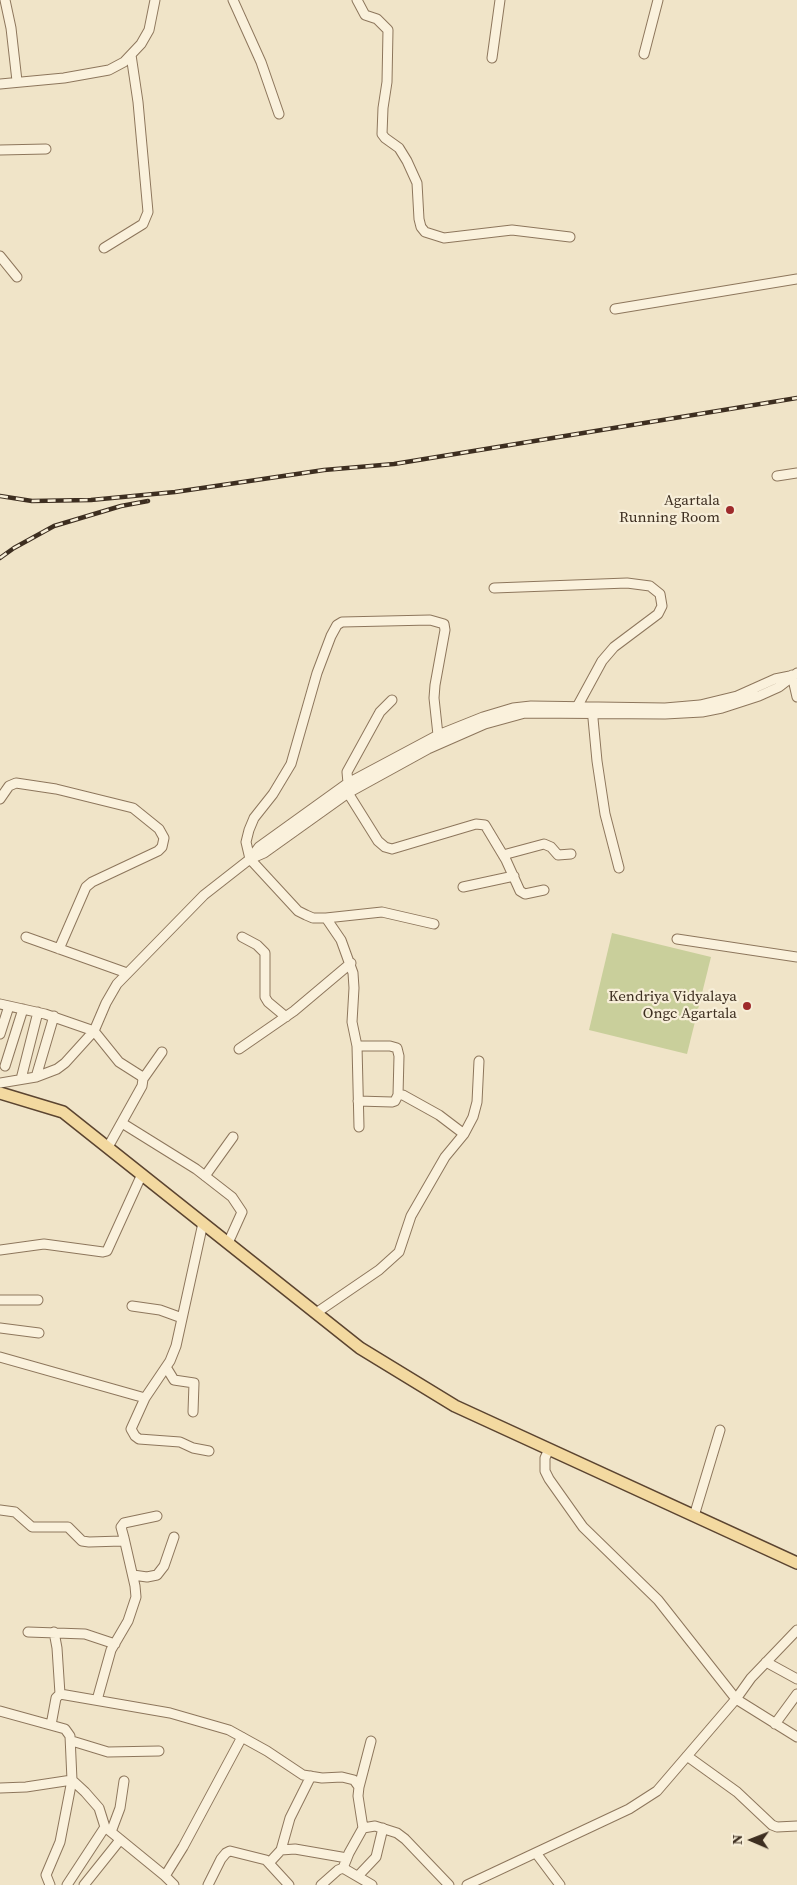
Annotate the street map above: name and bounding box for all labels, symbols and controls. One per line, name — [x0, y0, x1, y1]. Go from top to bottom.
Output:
place label: Agartala Running Room — [619, 492, 720, 527]
marker: Agartala Running Room — [724, 504, 736, 516]
place label: Kendriya Vidyalaya Ongc Agartala — [608, 988, 737, 1023]
marker: Kendriya Vidyalaya Ongc Agartala — [741, 1000, 753, 1012]
north arrow — [727, 1815, 777, 1865]
text: N — [727, 1834, 747, 1845]

